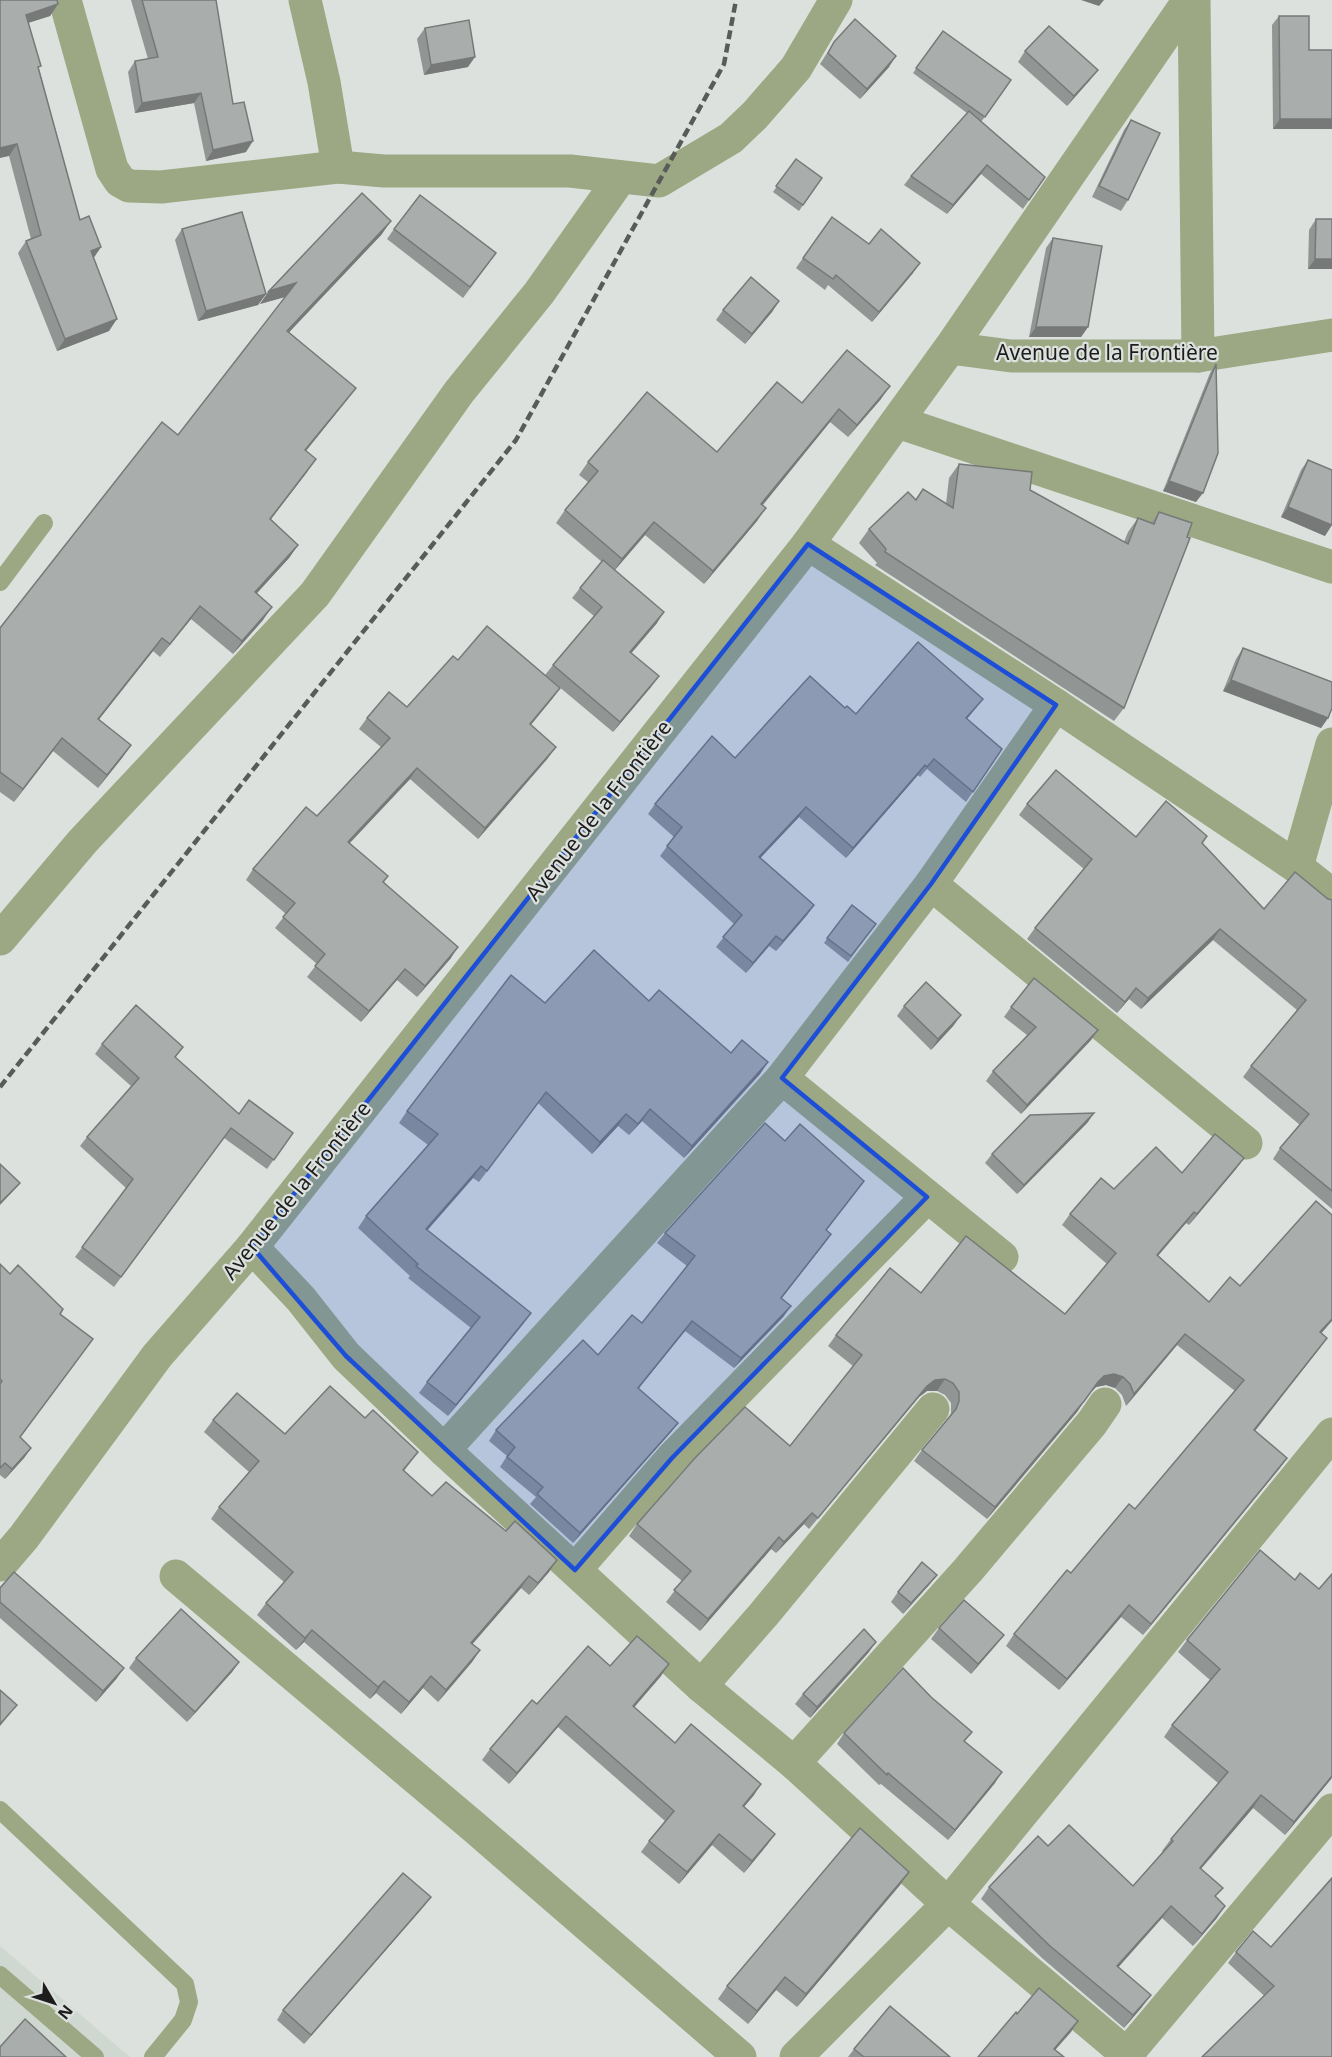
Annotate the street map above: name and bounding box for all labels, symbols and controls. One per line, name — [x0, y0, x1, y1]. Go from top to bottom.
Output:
street label: Avenue de la Frontière — [996, 338, 1218, 366]
street label: Avenue de la Frontière — [519, 714, 677, 906]
street label: Avenue de la Frontière — [215, 1095, 377, 1285]
north arrow — [24, 1973, 84, 2033]
text: N — [53, 2000, 78, 2024]

